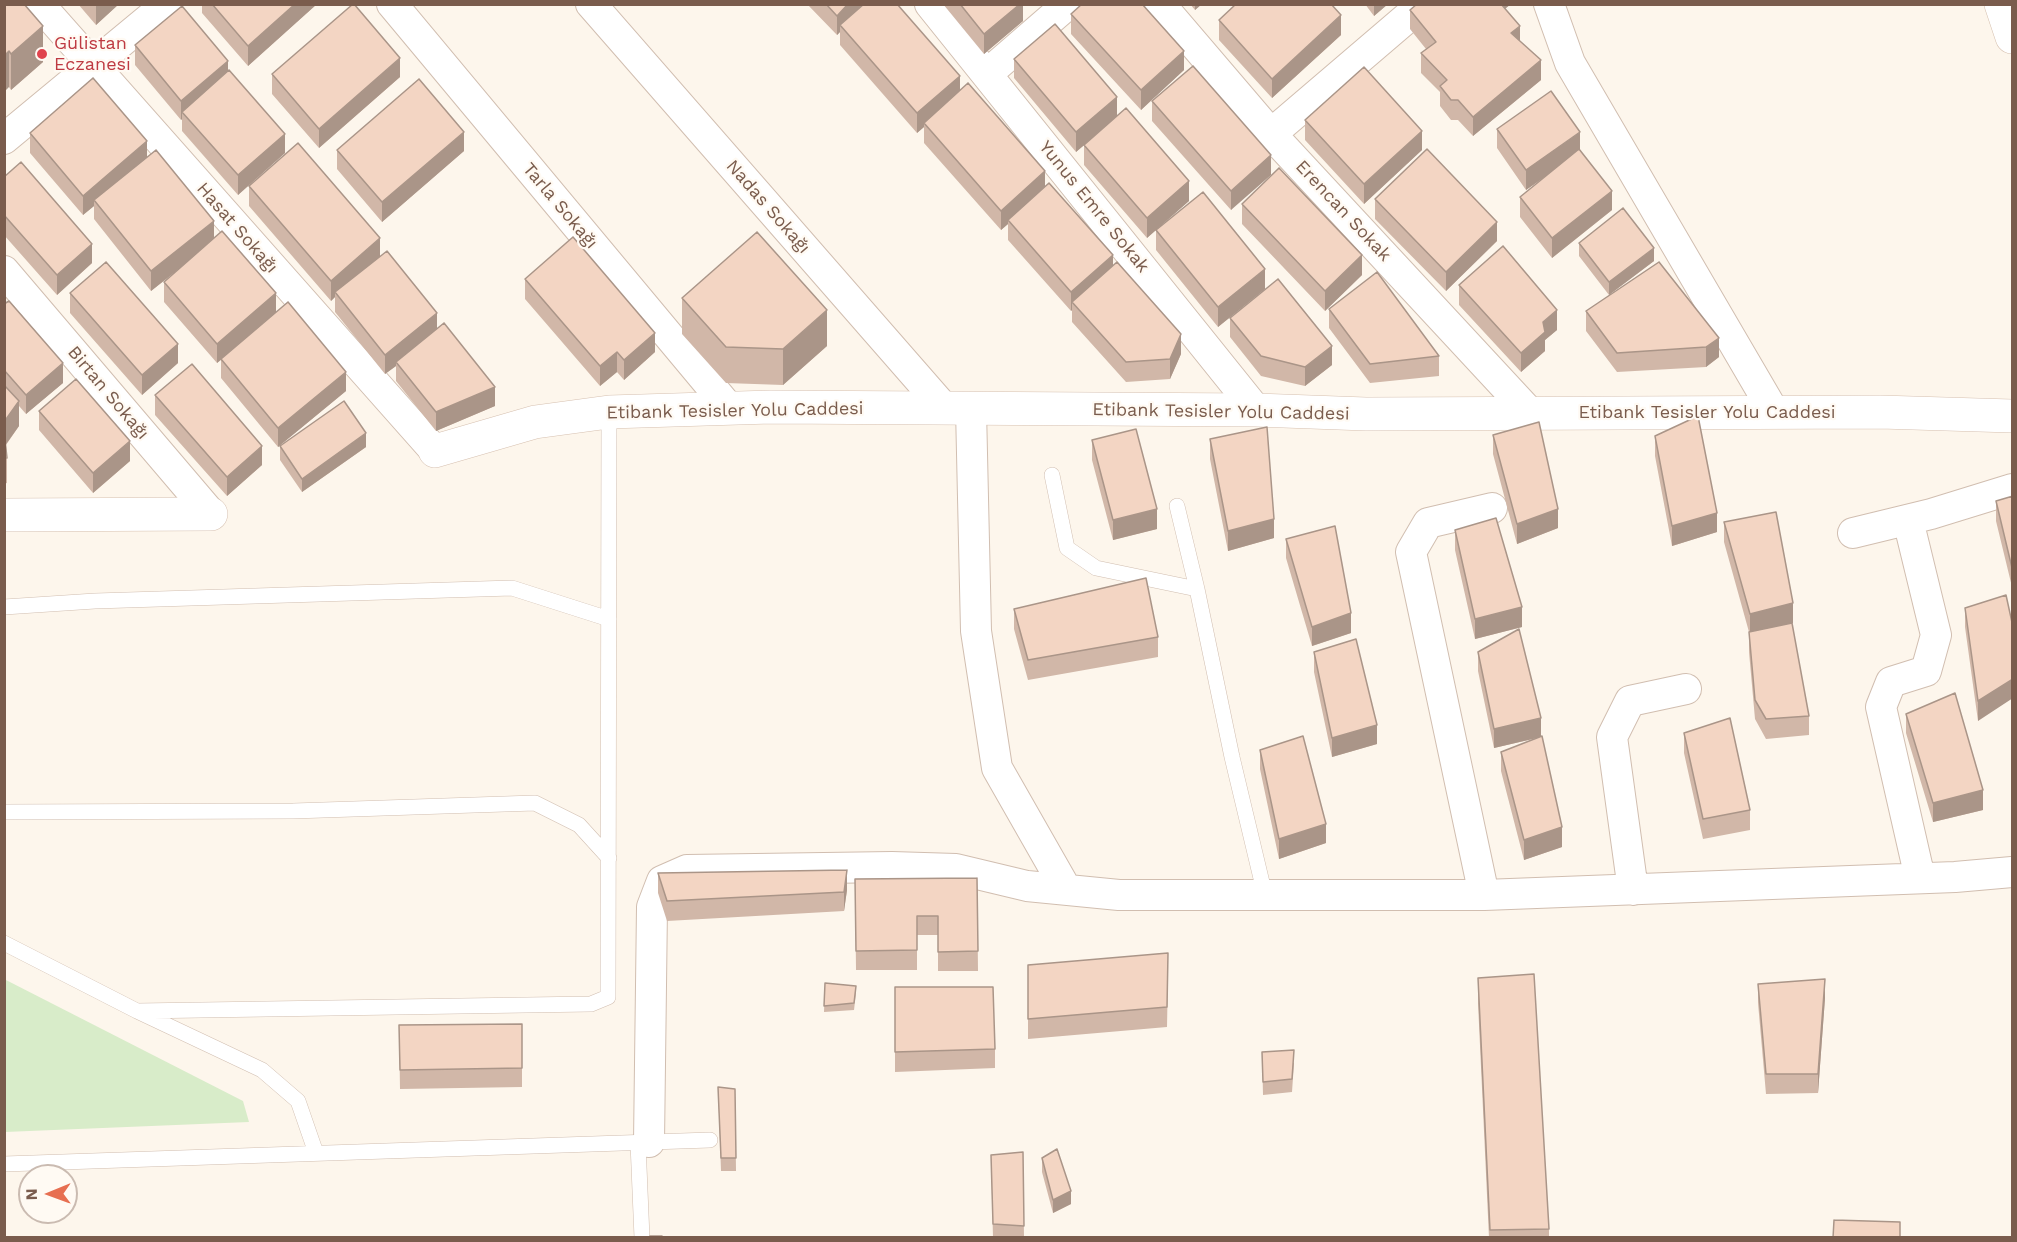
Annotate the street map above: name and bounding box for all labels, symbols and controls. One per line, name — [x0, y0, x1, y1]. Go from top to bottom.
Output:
place label: Gülistan Eczanesi — [54, 33, 131, 76]
marker: Gülistan Eczanesi — [35, 47, 49, 61]
street label: Yunus Emre Sokak — [1034, 137, 1154, 277]
street label: Nadas Sokağı — [721, 156, 815, 258]
street label: Erencan Sokak — [1291, 156, 1395, 266]
street label: Tarla Sokağı — [518, 159, 602, 253]
street label: Hasat Sokağı — [192, 178, 282, 278]
street label: Birtan Sokağı — [63, 342, 153, 444]
street label: Etibank Tesisler Yolu Caddesi — [606, 398, 864, 424]
street label: Etibank Tesisler Yolu Caddesi — [1092, 399, 1350, 425]
street label: Etibank Tesisler Yolu Caddesi — [1578, 402, 1836, 424]
north arrow — [18, 1164, 78, 1224]
text: N — [22, 1188, 41, 1200]

